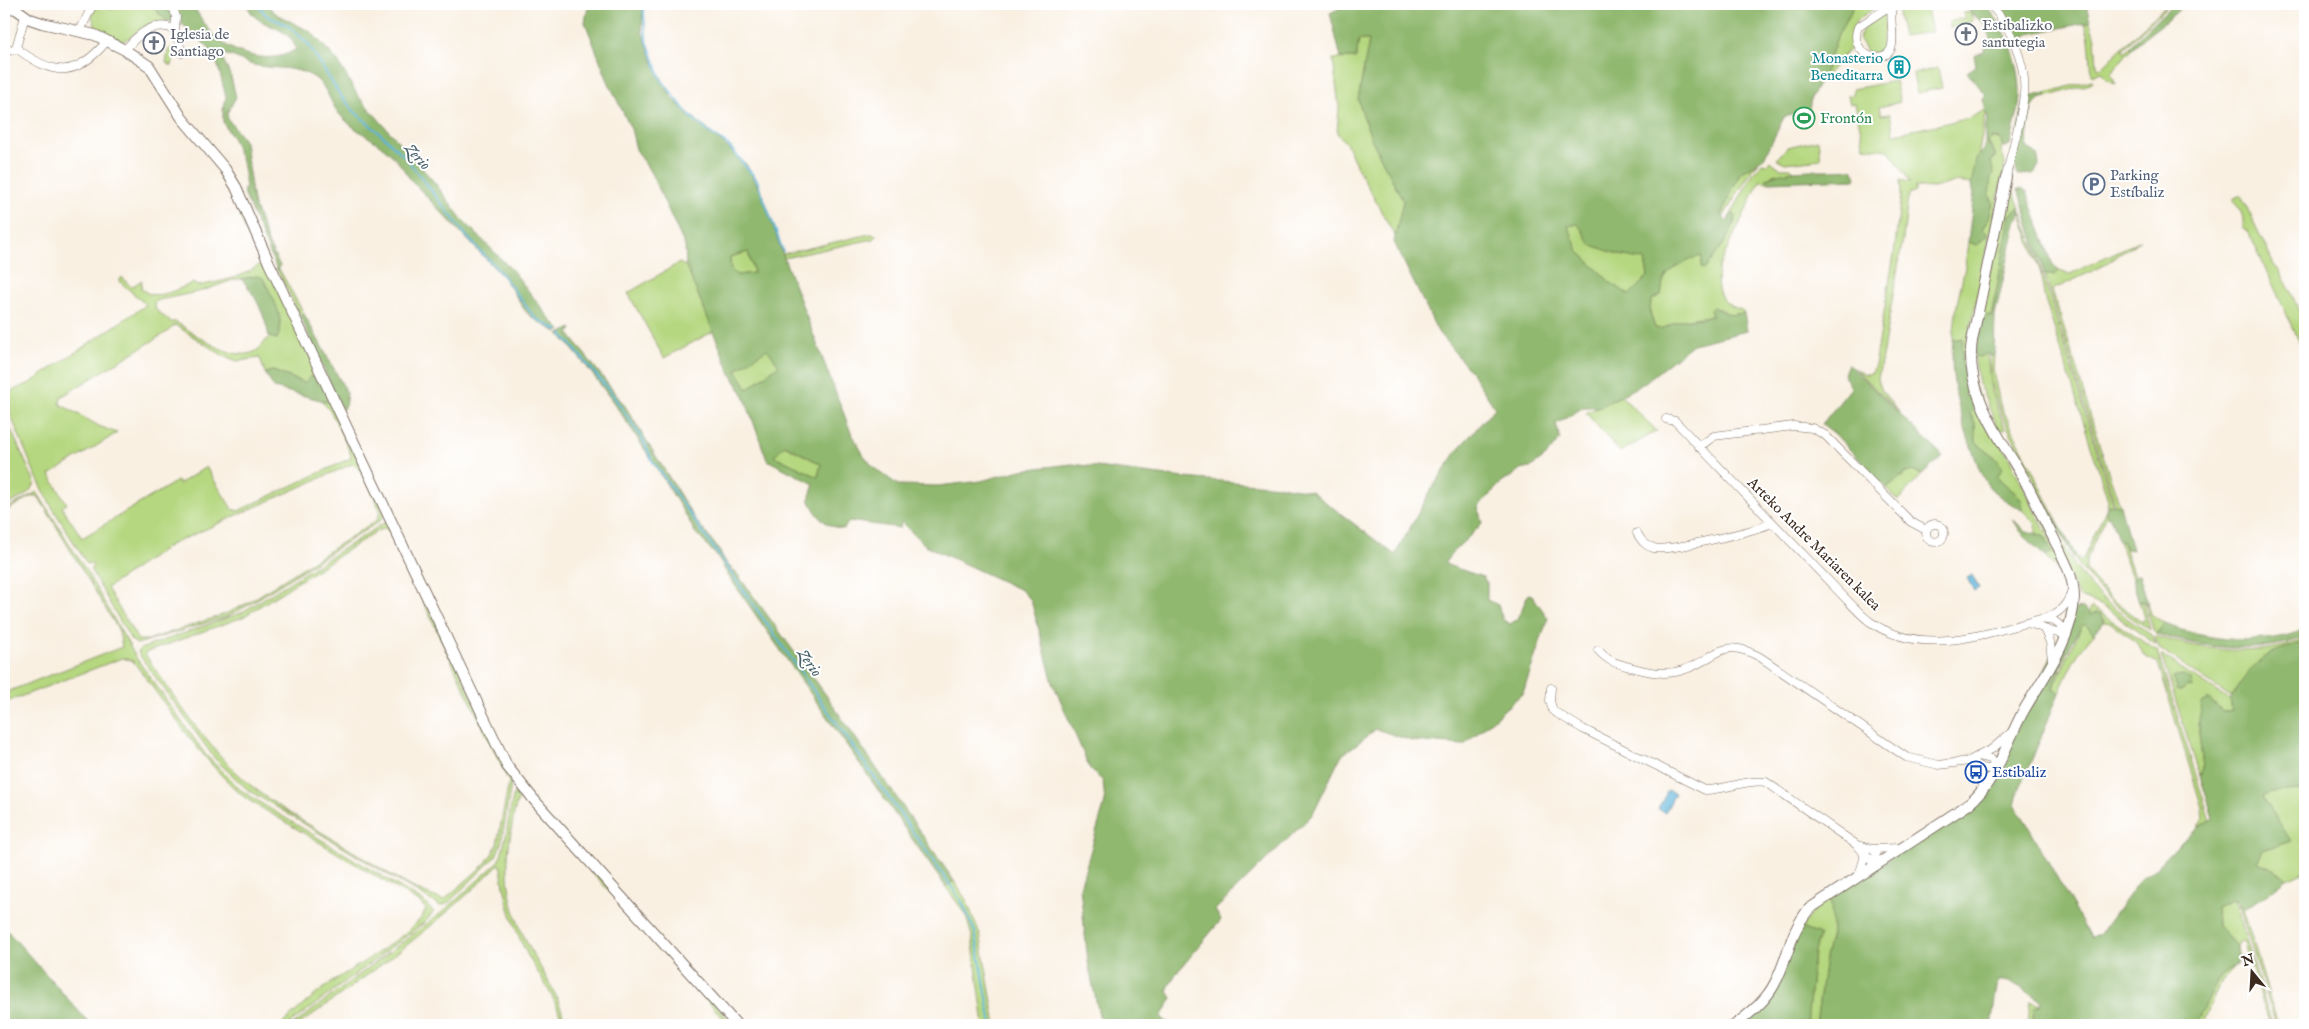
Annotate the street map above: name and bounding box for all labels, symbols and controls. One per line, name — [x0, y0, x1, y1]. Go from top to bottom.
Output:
place label: Estibalizko santutegia — [1982, 16, 2052, 52]
church icon: Estibalizko santutegia — [1954, 22, 1978, 46]
place label: Iglesia de Santiago — [170, 25, 230, 61]
church icon: Iglesia de Santiago — [142, 31, 166, 55]
place label: Monasterio Beneditarra — [1810, 49, 1884, 85]
building icon: Monasterio Beneditarra — [1887, 55, 1911, 79]
sports icon: Frontón — [1792, 106, 1816, 130]
place label: Frontón — [1820, 109, 1872, 128]
water label: Zerio — [398, 138, 435, 175]
place label: Parking Estíbaliz — [2110, 166, 2164, 202]
parking icon: Parking Estíbaliz — [2082, 172, 2106, 196]
street label: Arteko Andre Mariaren kalea — [1743, 473, 1885, 615]
water label: Zerio — [791, 643, 826, 681]
bus stop icon: Estibaliz — [1964, 760, 1988, 784]
place label: Estibaliz — [1992, 763, 2046, 782]
north arrow — [2226, 946, 2276, 996]
text: N — [2239, 950, 2257, 971]

